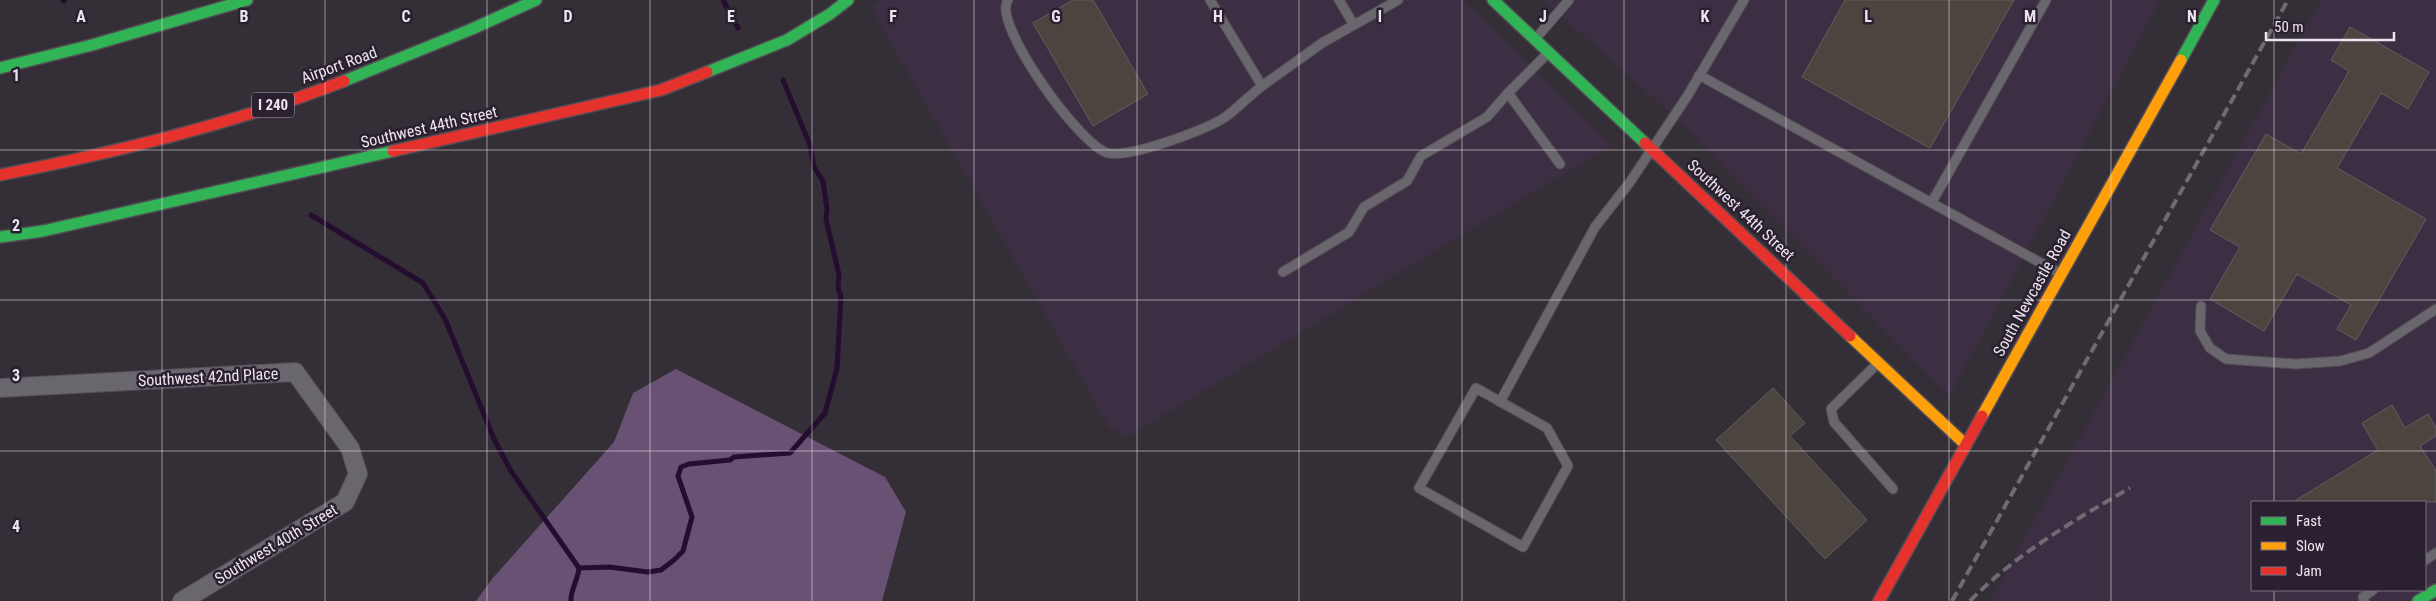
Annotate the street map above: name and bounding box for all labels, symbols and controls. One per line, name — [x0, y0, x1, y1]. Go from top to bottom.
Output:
text: A — [76, 7, 86, 26]
text: B — [240, 7, 249, 26]
text: C — [401, 7, 411, 26]
text: D — [563, 7, 573, 26]
text: E — [727, 7, 735, 26]
text: F — [889, 7, 897, 26]
text: G — [1051, 7, 1061, 26]
text: H — [1213, 7, 1223, 26]
text: I — [1378, 7, 1382, 26]
text: J — [1539, 7, 1547, 26]
text: K — [1701, 7, 1710, 26]
text: L — [1864, 7, 1872, 26]
text: M — [2024, 7, 2036, 26]
text: N — [2187, 7, 2197, 26]
scale bar — [2266, 10, 2394, 42]
text: 50 m — [2274, 18, 2304, 36]
street label: Airport Road — [298, 42, 380, 88]
text: 1 — [12, 66, 20, 85]
road number: I 240 — [252, 92, 294, 118]
street label: Southwest 44th Street — [359, 102, 499, 152]
street label: Southwest 44th Street — [1683, 155, 1799, 265]
text: 2 — [12, 216, 20, 235]
street label: South Newcastle Road — [1989, 226, 2075, 360]
street label: Southwest 42nd Place — [137, 364, 279, 390]
text: 3 — [12, 366, 20, 385]
street label: Southwest 40th Street — [211, 500, 341, 588]
legend — [2251, 501, 2426, 591]
text: Fast — [2296, 512, 2321, 530]
text: 4 — [12, 517, 20, 536]
text: Slow — [2296, 537, 2325, 555]
text: Jam — [2296, 562, 2322, 580]

